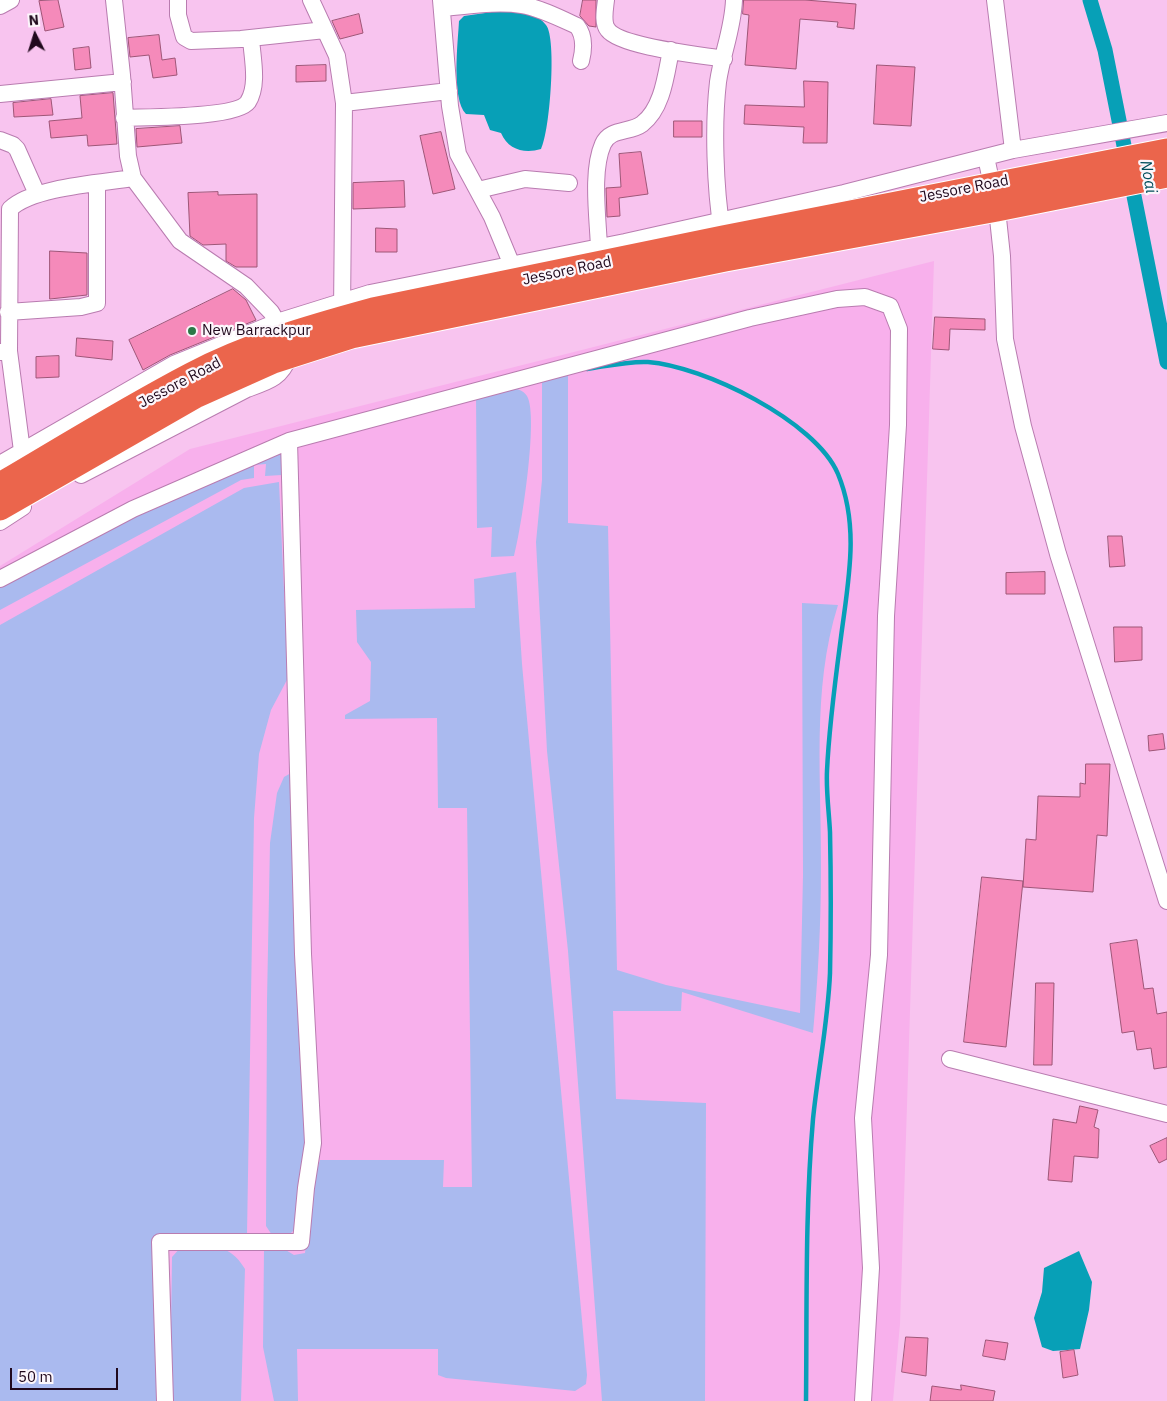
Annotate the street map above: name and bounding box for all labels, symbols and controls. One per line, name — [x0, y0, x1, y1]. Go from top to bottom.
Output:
north arrow — [10, 10, 60, 60]
text: N — [28, 11, 40, 29]
water label: Noai — [1135, 159, 1161, 195]
street label: Jessore Road — [918, 172, 1010, 206]
street label: Jessore Road — [521, 253, 613, 289]
place label: New Barrackpur — [202, 322, 311, 340]
marker: New Barrackpur — [186, 325, 198, 337]
street label: Jessore Road — [136, 354, 224, 412]
scale bar — [12, 1358, 120, 1390]
text: 50 m — [18, 1367, 53, 1386]

